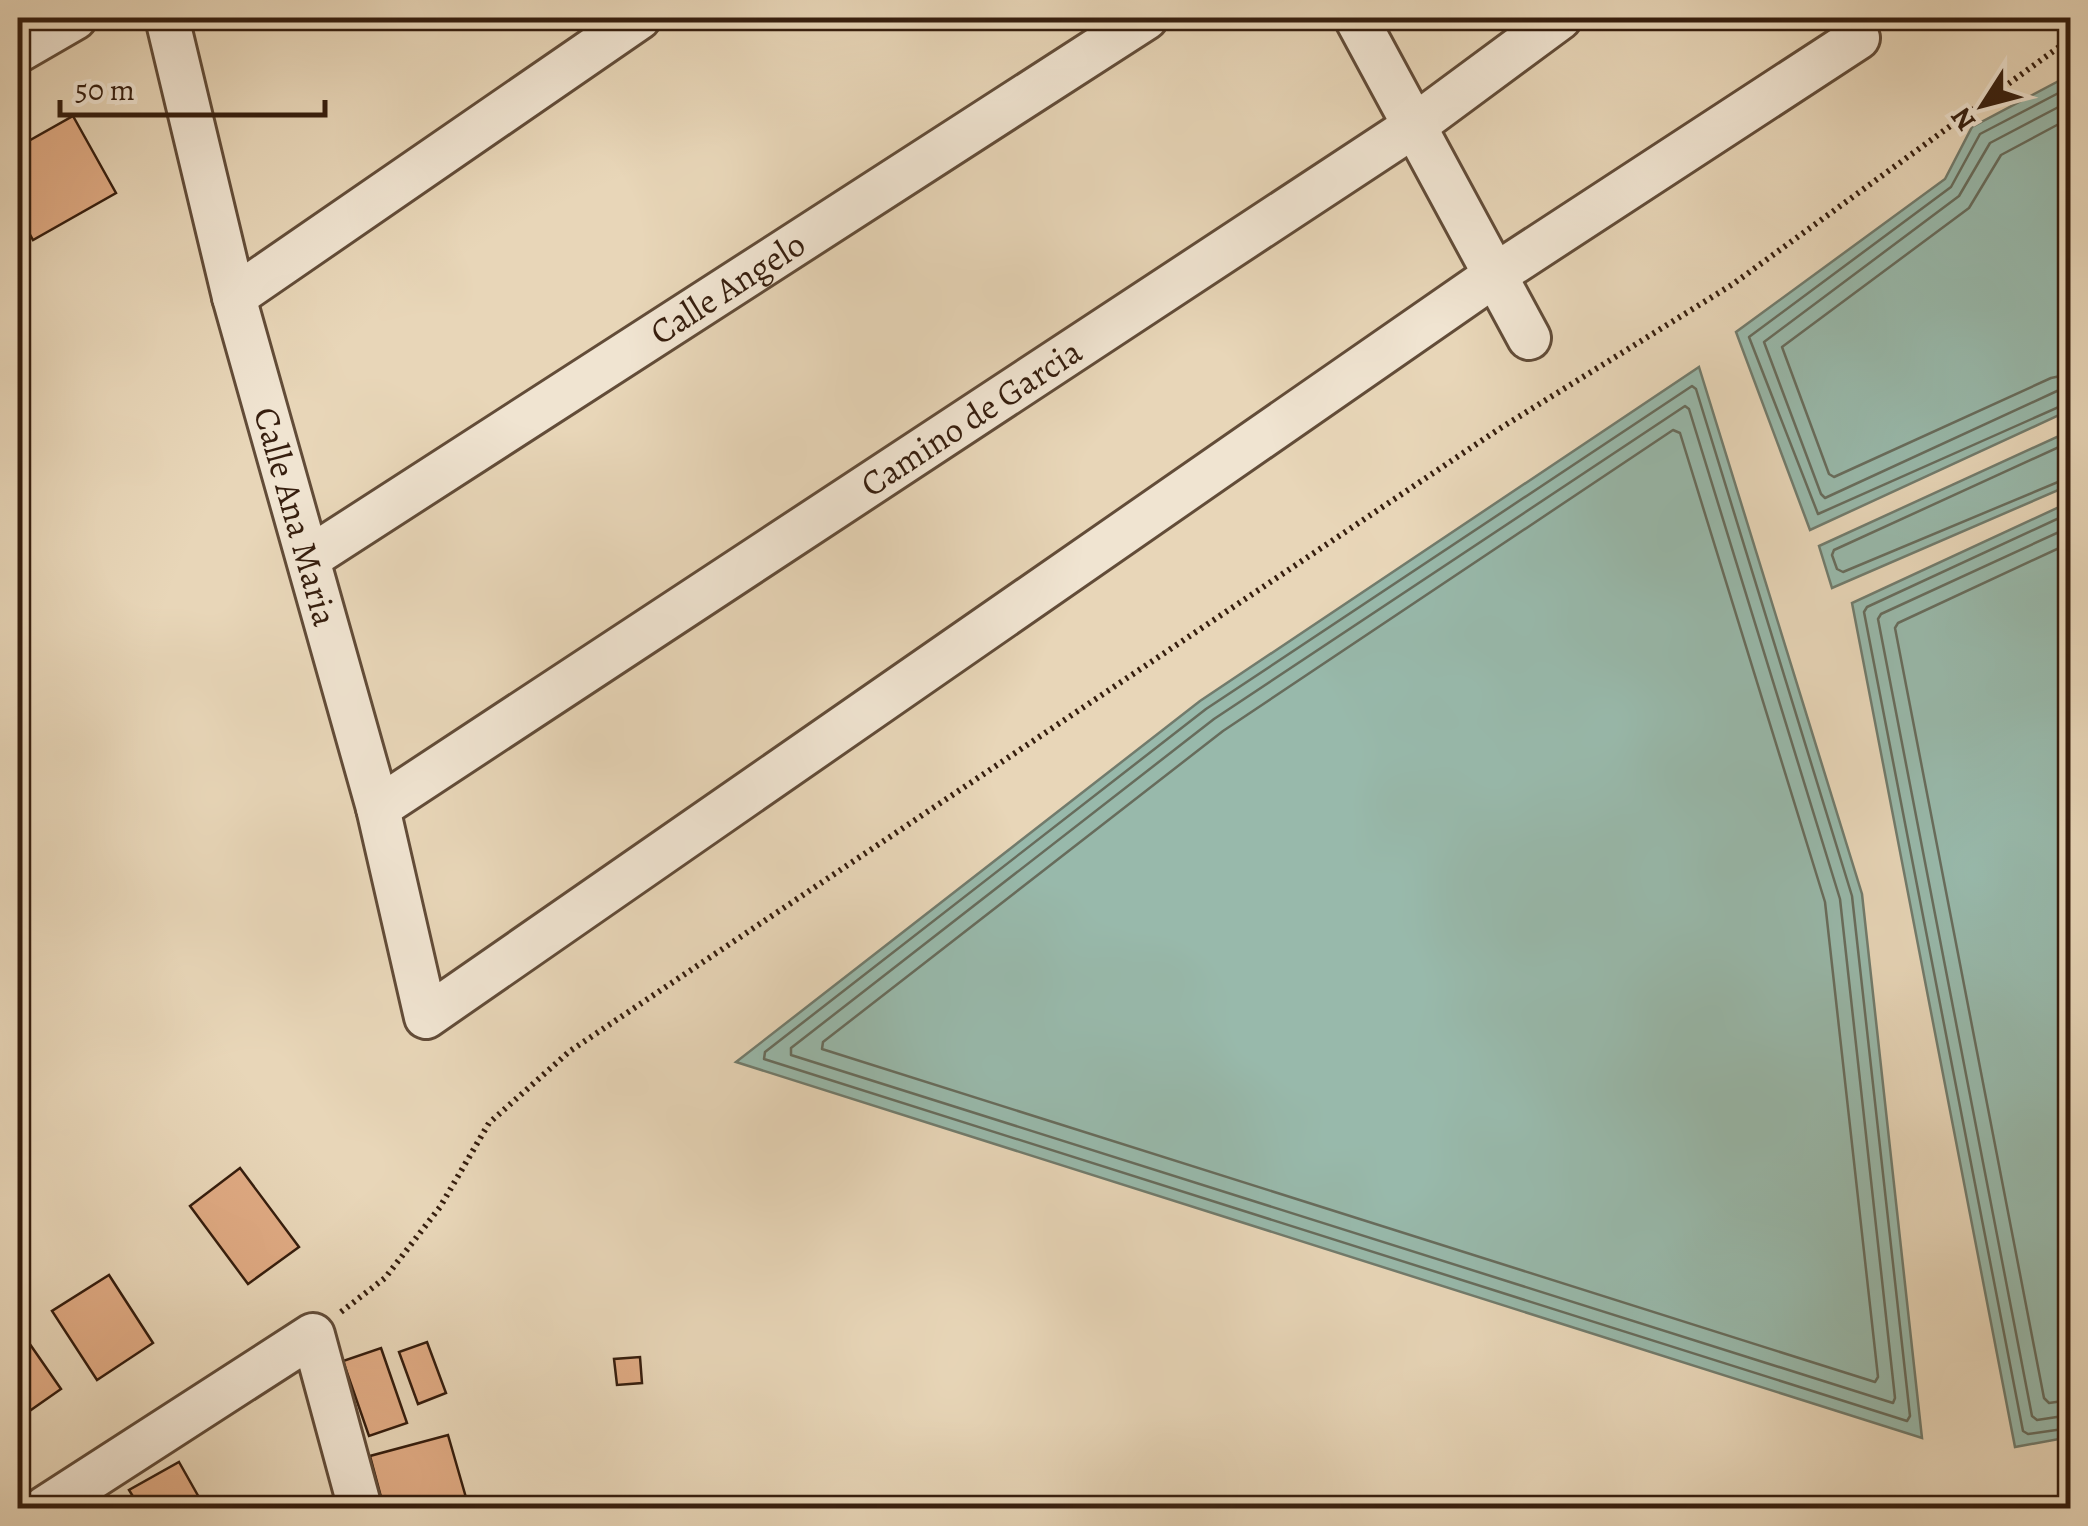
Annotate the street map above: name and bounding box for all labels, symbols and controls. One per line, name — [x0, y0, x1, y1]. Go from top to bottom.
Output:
scale bar — [60, 55, 325, 117]
north arrow — [1933, 55, 2033, 155]
text: 50 m — [75, 70, 135, 110]
text: N — [1942, 100, 1985, 139]
street label: Calle Angelo — [640, 220, 814, 356]
street label: Camino de Garcia — [851, 327, 1092, 508]
street label: Calle Ana Maria — [242, 402, 350, 632]

